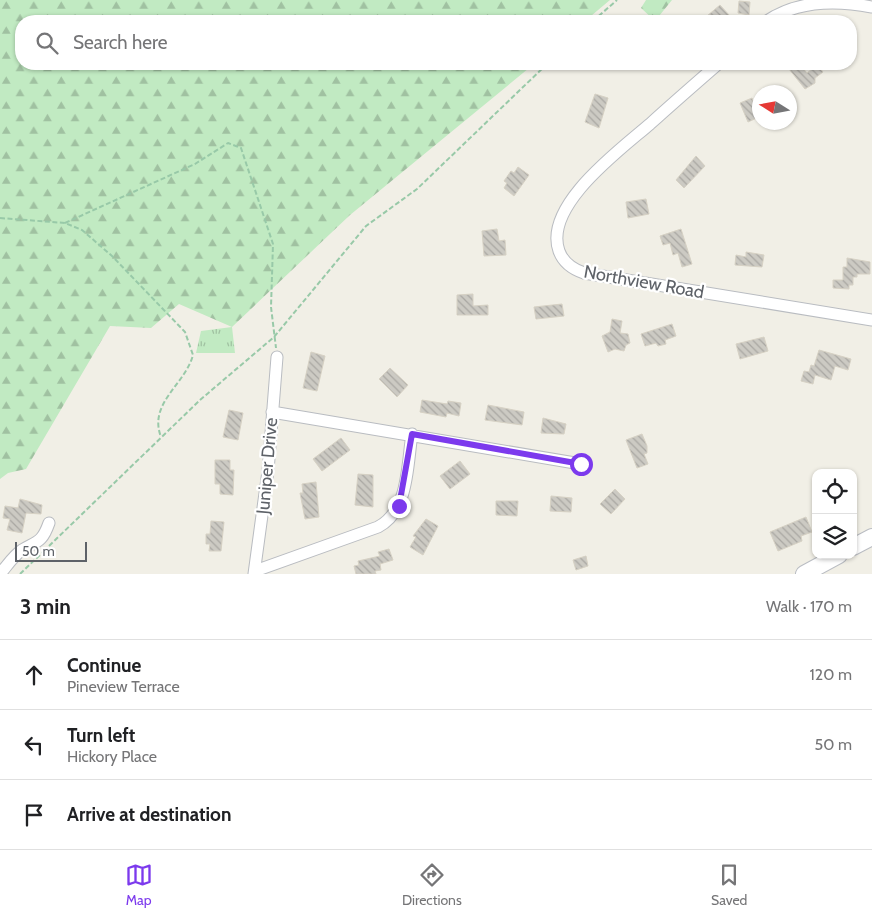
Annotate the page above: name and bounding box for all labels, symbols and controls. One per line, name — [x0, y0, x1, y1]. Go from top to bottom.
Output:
search box — [15, 15, 857, 70]
icon: search — [33, 29, 61, 57]
text: Search here — [73, 31, 167, 54]
north arrow — [752, 85, 797, 130]
street label: Northview Road — [582, 261, 706, 303]
street label: Juniper Drive — [252, 417, 282, 516]
route start — [570, 453, 593, 476]
map controls — [812, 469, 857, 559]
button: locate — [812, 469, 857, 514]
route end — [388, 495, 411, 518]
button: layers — [812, 514, 857, 559]
scale bar — [15, 539, 88, 562]
text: 50 m — [22, 542, 55, 560]
text: 3 min — [20, 594, 71, 619]
text: Walk · 170 m — [766, 597, 852, 616]
text: Continue — [67, 654, 141, 677]
icon: ahead — [20, 661, 48, 689]
text: 120 m — [810, 665, 852, 684]
text: Pineview Terrace — [67, 677, 180, 696]
text: Turn left — [67, 724, 135, 747]
icon: left — [20, 731, 48, 759]
text: 50 m — [815, 735, 852, 754]
text: Hickory Place — [67, 747, 157, 766]
icon: arrive — [20, 801, 48, 829]
text: Arrive at destination — [67, 803, 231, 826]
tab: Map — [125, 861, 153, 909]
tab: Directions — [402, 861, 462, 909]
tab: Saved — [711, 861, 747, 909]

